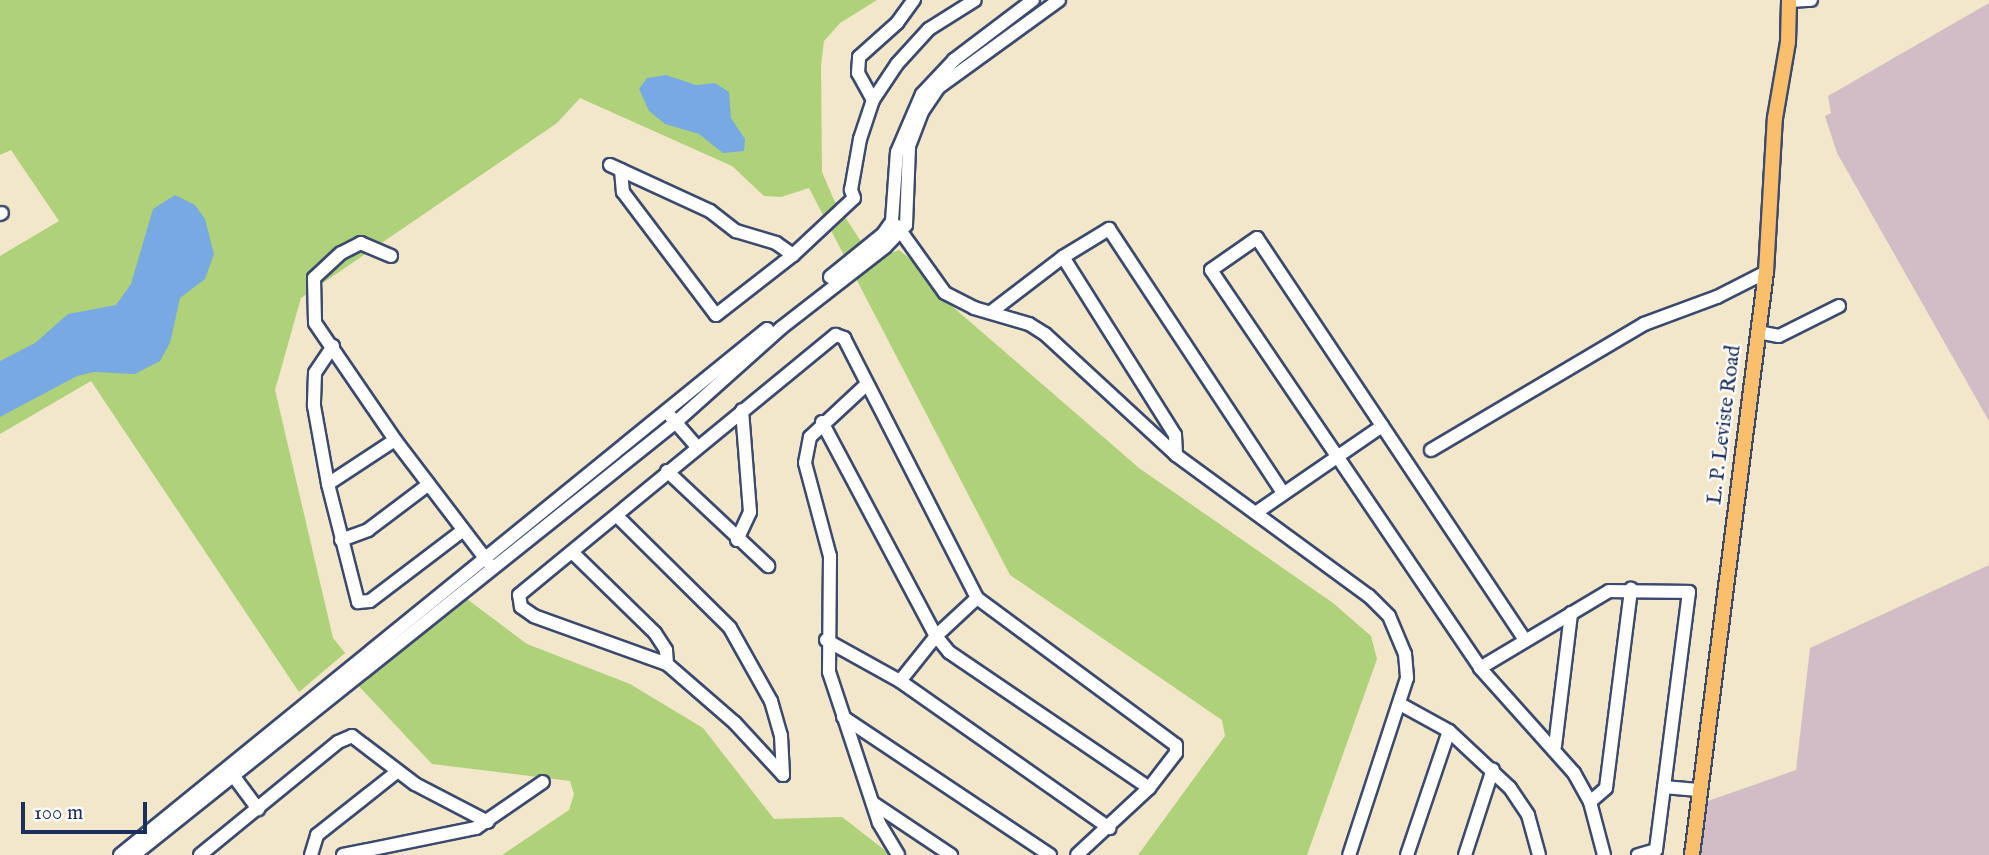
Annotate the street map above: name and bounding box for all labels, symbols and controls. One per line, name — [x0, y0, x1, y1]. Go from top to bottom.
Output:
street label: L. P. Leviste Road — [1703, 344, 1747, 506]
scale bar — [24, 788, 150, 832]
text: 100 m — [34, 800, 83, 827]

